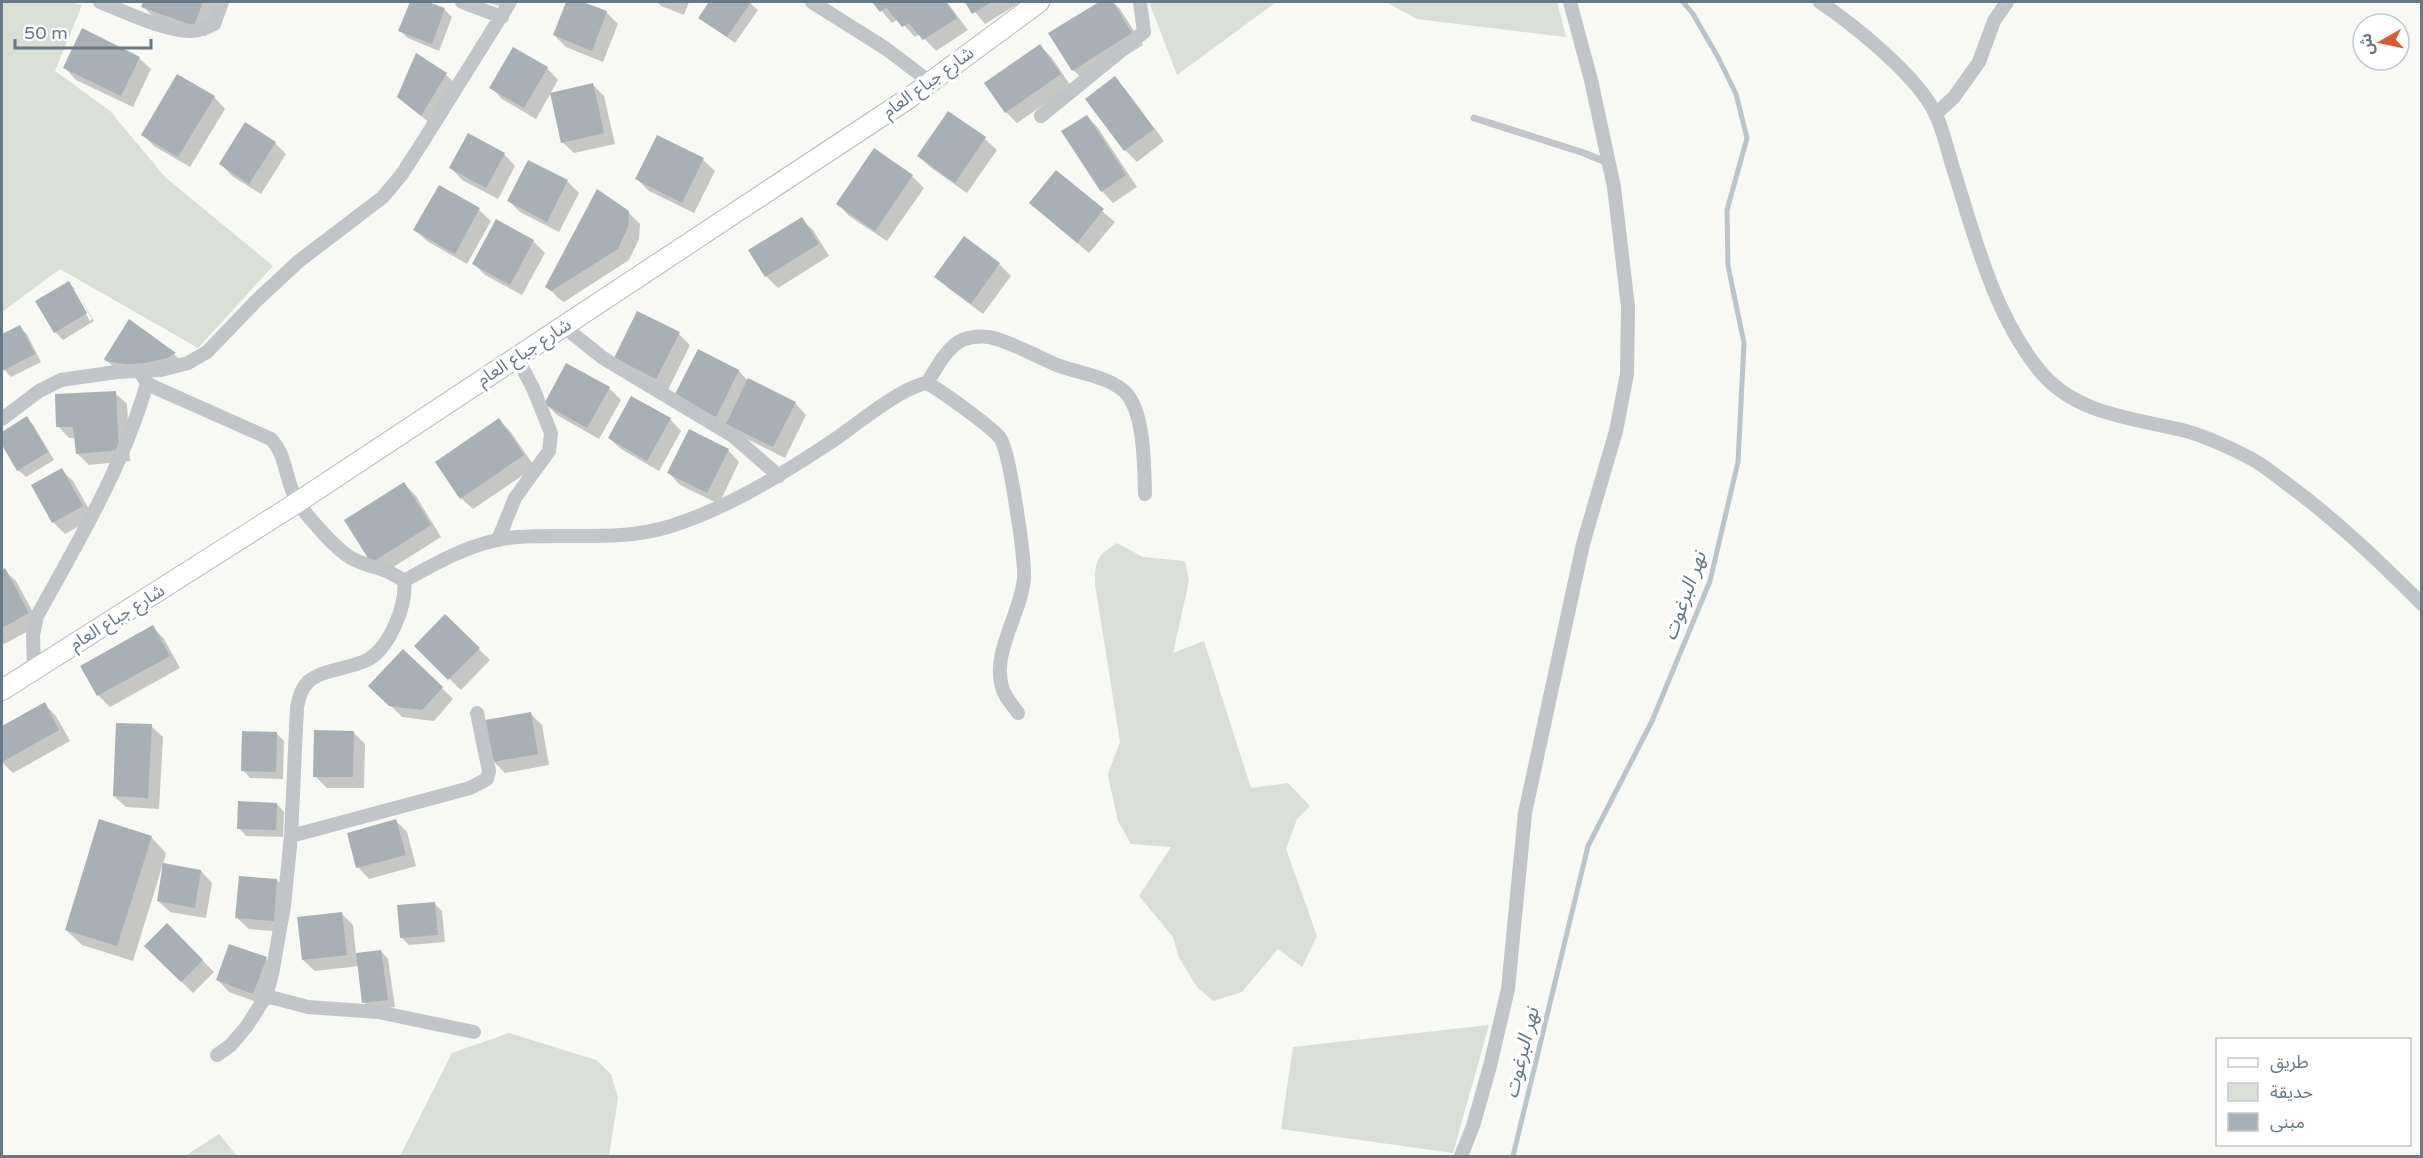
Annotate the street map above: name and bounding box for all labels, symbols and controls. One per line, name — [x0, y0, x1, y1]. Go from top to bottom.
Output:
scale bar — [15, 12, 152, 50]
north arrow — [2351, 12, 2411, 72]
text: 50 m — [24, 22, 68, 44]
text: ش — [2356, 32, 2379, 57]
street label: شارع جباع العام — [878, 41, 980, 125]
street label: شارع جباع العام — [473, 313, 577, 393]
water label: نهر البرغوت — [1658, 547, 1713, 643]
street label: شارع جباع العام — [65, 579, 170, 657]
water label: نهر البرغوت — [1499, 1004, 1545, 1101]
legend — [2216, 1038, 2411, 1146]
text: طريق — [2270, 1051, 2309, 1073]
text: حديقة — [2270, 1081, 2313, 1103]
text: مبنى — [2270, 1111, 2305, 1133]

